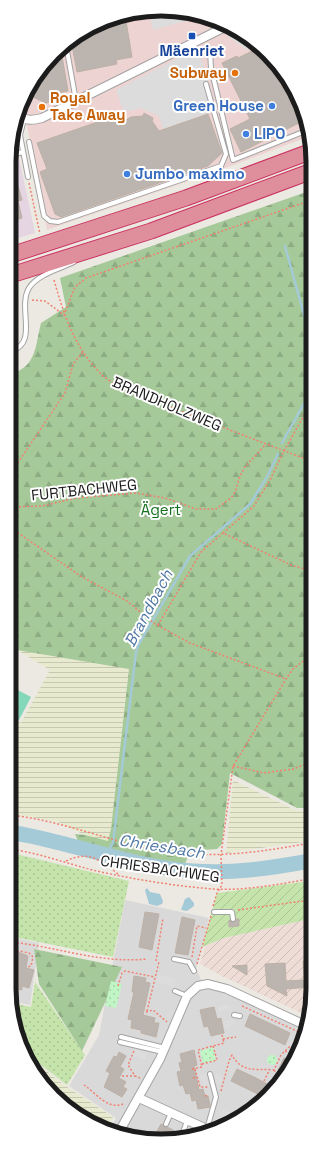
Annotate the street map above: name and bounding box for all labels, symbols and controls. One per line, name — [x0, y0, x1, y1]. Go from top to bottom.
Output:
marker: Mäenriet — [187, 31, 197, 41]
place label: Mäenriet — [160, 41, 225, 60]
place label: Subway — [170, 63, 227, 82]
marker: Subway — [230, 68, 240, 78]
place label: Royal Take Away — [50, 88, 125, 124]
place label: Green House — [173, 96, 264, 115]
marker: Green House — [267, 101, 277, 111]
marker: Royal Take Away — [37, 102, 47, 112]
place label: LIPO — [254, 124, 285, 143]
marker: LIPO — [241, 129, 251, 139]
place label: Jumbo maximo — [135, 164, 245, 183]
marker: Jumbo maximo — [122, 169, 132, 179]
street label: BRANDHOLZWEG — [110, 372, 225, 435]
street label: FURTBACHWEG — [30, 474, 138, 505]
park label: Ägert — [141, 500, 181, 519]
water label: Brandbach — [119, 565, 178, 650]
water label: Chriesbach — [118, 829, 208, 864]
street label: CHRIESBACHWEG — [99, 851, 221, 886]

